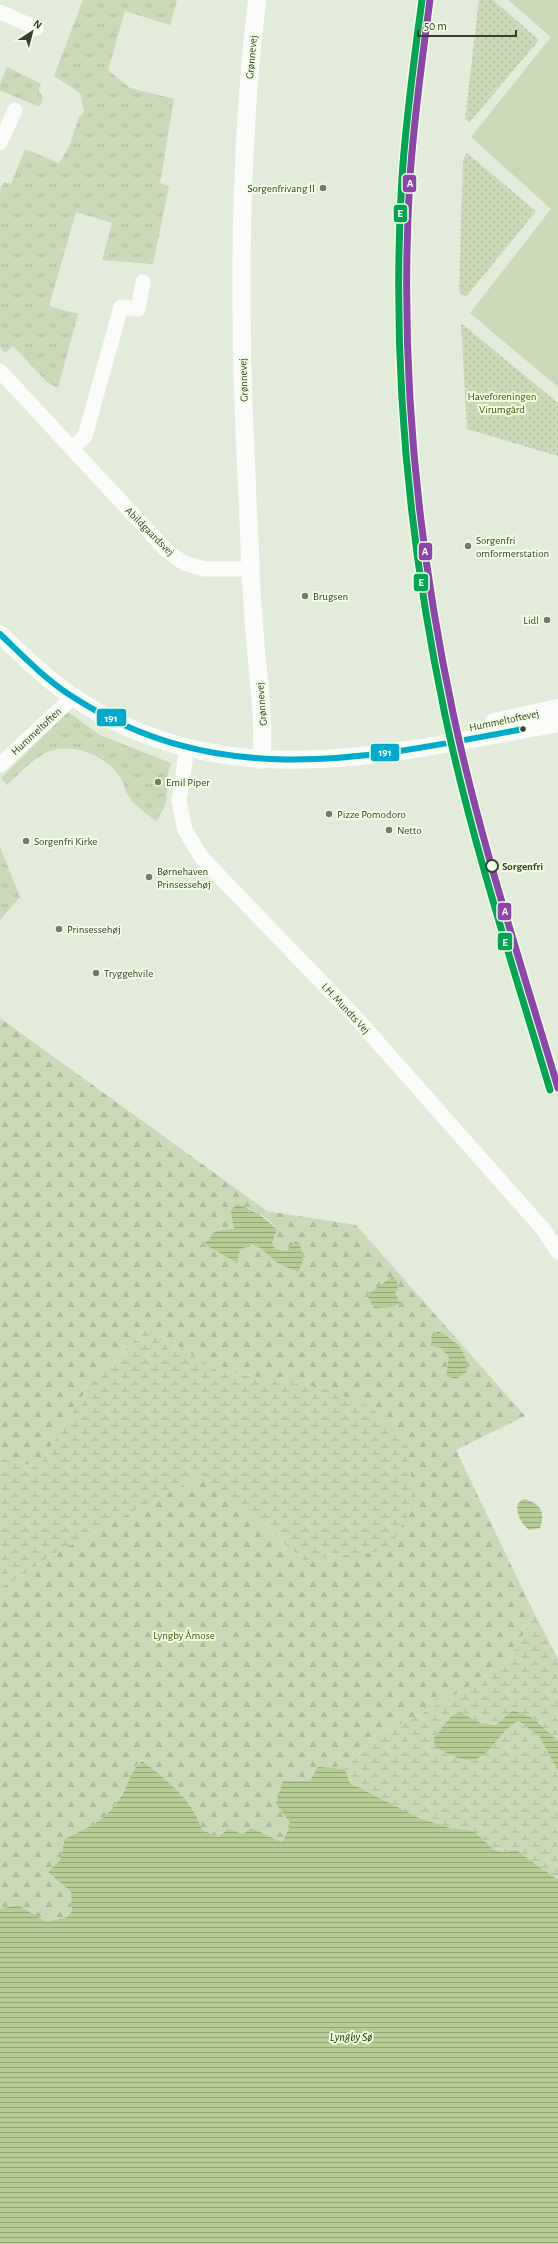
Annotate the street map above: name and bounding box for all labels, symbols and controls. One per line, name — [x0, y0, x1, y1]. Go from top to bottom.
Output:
north arrow — [12, 12, 52, 52]
scale bar — [418, 12, 516, 38]
text: N — [31, 18, 44, 31]
text: 50 m — [424, 20, 447, 32]
street label: Grønnevej — [244, 35, 259, 79]
line badge: A — [402, 174, 417, 193]
text: A — [407, 178, 414, 189]
place label: Sorgenfrivang II — [247, 183, 315, 194]
marker: Sorgenfrivang II — [318, 183, 328, 193]
line badge: E — [393, 204, 408, 223]
text: E — [397, 208, 403, 219]
street label: Grønnevej — [237, 358, 250, 402]
park label: Haveforeningen Virumgård — [468, 391, 536, 415]
street label: Abildgaardsvej — [123, 505, 176, 558]
place label: Sorgenfri omformerstation — [476, 535, 549, 559]
marker: Sorgenfri omformerstation — [463, 541, 473, 551]
line badge: A — [418, 542, 433, 561]
text: A — [422, 546, 429, 557]
line badge: E — [413, 573, 429, 592]
text: E — [418, 577, 424, 588]
marker: Brugsen — [300, 591, 310, 601]
place label: Brugsen — [313, 591, 348, 602]
place label: Lidl — [523, 615, 539, 626]
marker: Lidl — [542, 615, 552, 625]
street label: Grønnevej — [254, 682, 269, 726]
street label: Hummeltoften — [9, 705, 64, 757]
line badge: 191 — [96, 708, 127, 727]
street label: Hummeltoftevej — [468, 708, 540, 733]
text: 191 — [104, 713, 118, 724]
unlabelled marker — [518, 724, 528, 734]
line badge: 191 — [370, 743, 400, 762]
text: 191 — [378, 747, 392, 758]
marker: Emil Piper — [153, 777, 163, 787]
place label: Emil Piper — [166, 777, 210, 788]
marker: Pizze Pomodoro — [324, 809, 334, 819]
place label: Pizze Pomodoro — [337, 809, 406, 820]
marker: Netto — [384, 825, 394, 835]
place label: Netto — [397, 825, 422, 836]
marker: Sorgenfri Kirke — [21, 836, 31, 846]
place label: Sorgenfri Kirke — [34, 836, 97, 847]
marker: Sorgenfri — [485, 859, 499, 873]
place label: Sorgenfri — [502, 861, 543, 872]
place label: Børnehaven Prinsessehøj — [157, 866, 211, 890]
marker: Børnehaven Prinsessehøj — [144, 872, 154, 882]
line badge: A — [497, 902, 512, 921]
text: A — [502, 906, 509, 917]
marker: Prinsessehøj — [54, 924, 64, 934]
place label: Prinsessehøj — [67, 924, 121, 935]
line badge: E — [497, 932, 513, 951]
text: E — [502, 937, 508, 948]
marker: Tryggehvile — [91, 968, 101, 978]
place label: Tryggehvile — [104, 968, 153, 979]
street label: I.H. Mundts Vej — [319, 981, 372, 1036]
park label: Lyngby Åmose — [153, 1629, 215, 1641]
water label: Lyngby Sø — [330, 2031, 372, 2043]

